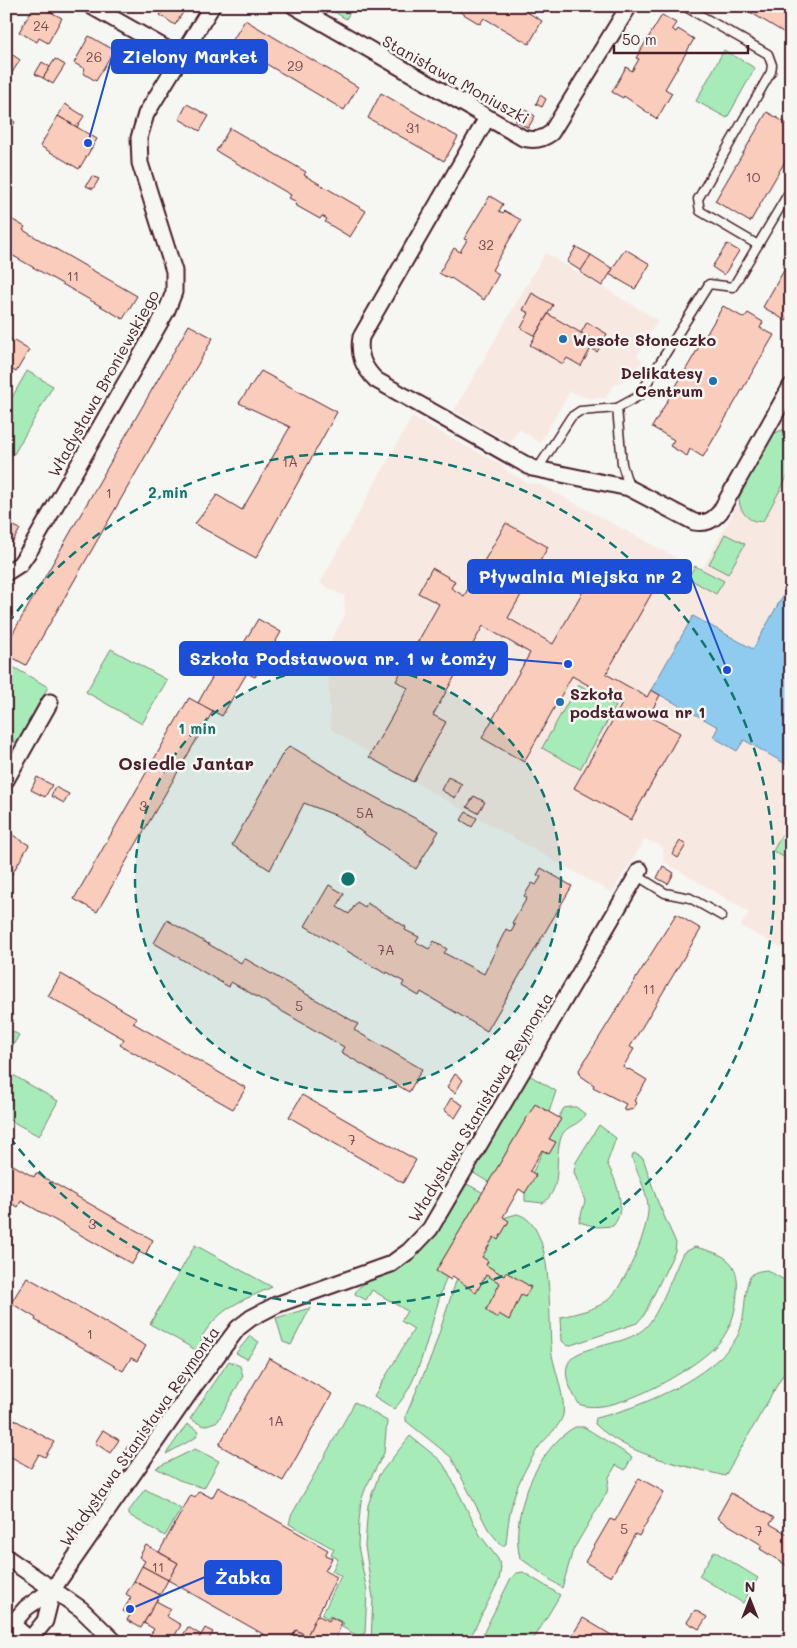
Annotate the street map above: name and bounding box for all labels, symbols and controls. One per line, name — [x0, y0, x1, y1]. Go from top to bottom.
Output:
house number: 24 — [33, 16, 50, 35]
scale bar — [614, 22, 748, 54]
text: 50 m — [622, 29, 657, 49]
street label: Stanisława Moniuszki — [379, 30, 533, 128]
callout: Zielony Market — [112, 40, 267, 73]
text: Zielony Market — [122, 44, 258, 68]
house number: 26 — [86, 47, 102, 66]
house number: 29 — [287, 56, 303, 75]
house number: 31 — [406, 118, 420, 137]
house number: 10 — [746, 167, 761, 186]
house number: 32 — [478, 235, 494, 254]
house number: 11 — [67, 266, 79, 285]
street label: Władysława Broniewskiego — [43, 286, 163, 480]
place label: Wesołe Słoneczko — [573, 329, 716, 350]
marker: Wesołe Słoneczko — [557, 333, 569, 345]
place label: Delikatesy Centrum — [620, 362, 703, 401]
marker: Delikatesy Centrum — [707, 375, 719, 387]
house number: 1A — [282, 452, 298, 471]
text: 2 min — [148, 482, 188, 502]
house number: 1 — [106, 483, 112, 502]
callout: Pływalnia Miejska nr 2 — [468, 560, 691, 593]
text: Pływalnia Miejska nr 2 — [479, 564, 681, 588]
callout: Szkoła Podstawowa nr. 1 w Łomży — [180, 642, 507, 675]
text: Szkoła Podstawowa nr. 1 w Łomży — [189, 646, 497, 670]
place label: Szkoła podstawowa nr 1 — [570, 683, 705, 722]
marker: Szkoła podstawowa nr 1 — [554, 696, 566, 708]
text: 1 min — [178, 718, 216, 738]
district label: Osiedle Jantar — [118, 751, 254, 775]
house number: 3 — [139, 796, 147, 815]
house number: 5A — [356, 803, 374, 822]
centre of rings — [339, 870, 357, 888]
house number: 7A — [377, 940, 395, 959]
house number: 11 — [643, 979, 655, 998]
street label: Władysława Stanisława Reymonta — [403, 988, 557, 1226]
house number: 5 — [295, 996, 303, 1015]
house number: 7 — [348, 1130, 356, 1149]
house number: 3 — [88, 1214, 96, 1233]
street label: Władysława Stanisława Reymonta — [55, 1322, 223, 1550]
house number: 1 — [87, 1324, 93, 1343]
house number: 1A — [268, 1411, 284, 1430]
house number: 5 — [620, 1519, 628, 1538]
house number: 7 — [755, 1521, 763, 1540]
house number: 11 — [152, 1557, 164, 1576]
callout: Żabka — [205, 1561, 281, 1594]
text: Żabka — [215, 1565, 271, 1589]
north arrow — [724, 1576, 774, 1626]
text: N — [745, 1577, 755, 1596]

